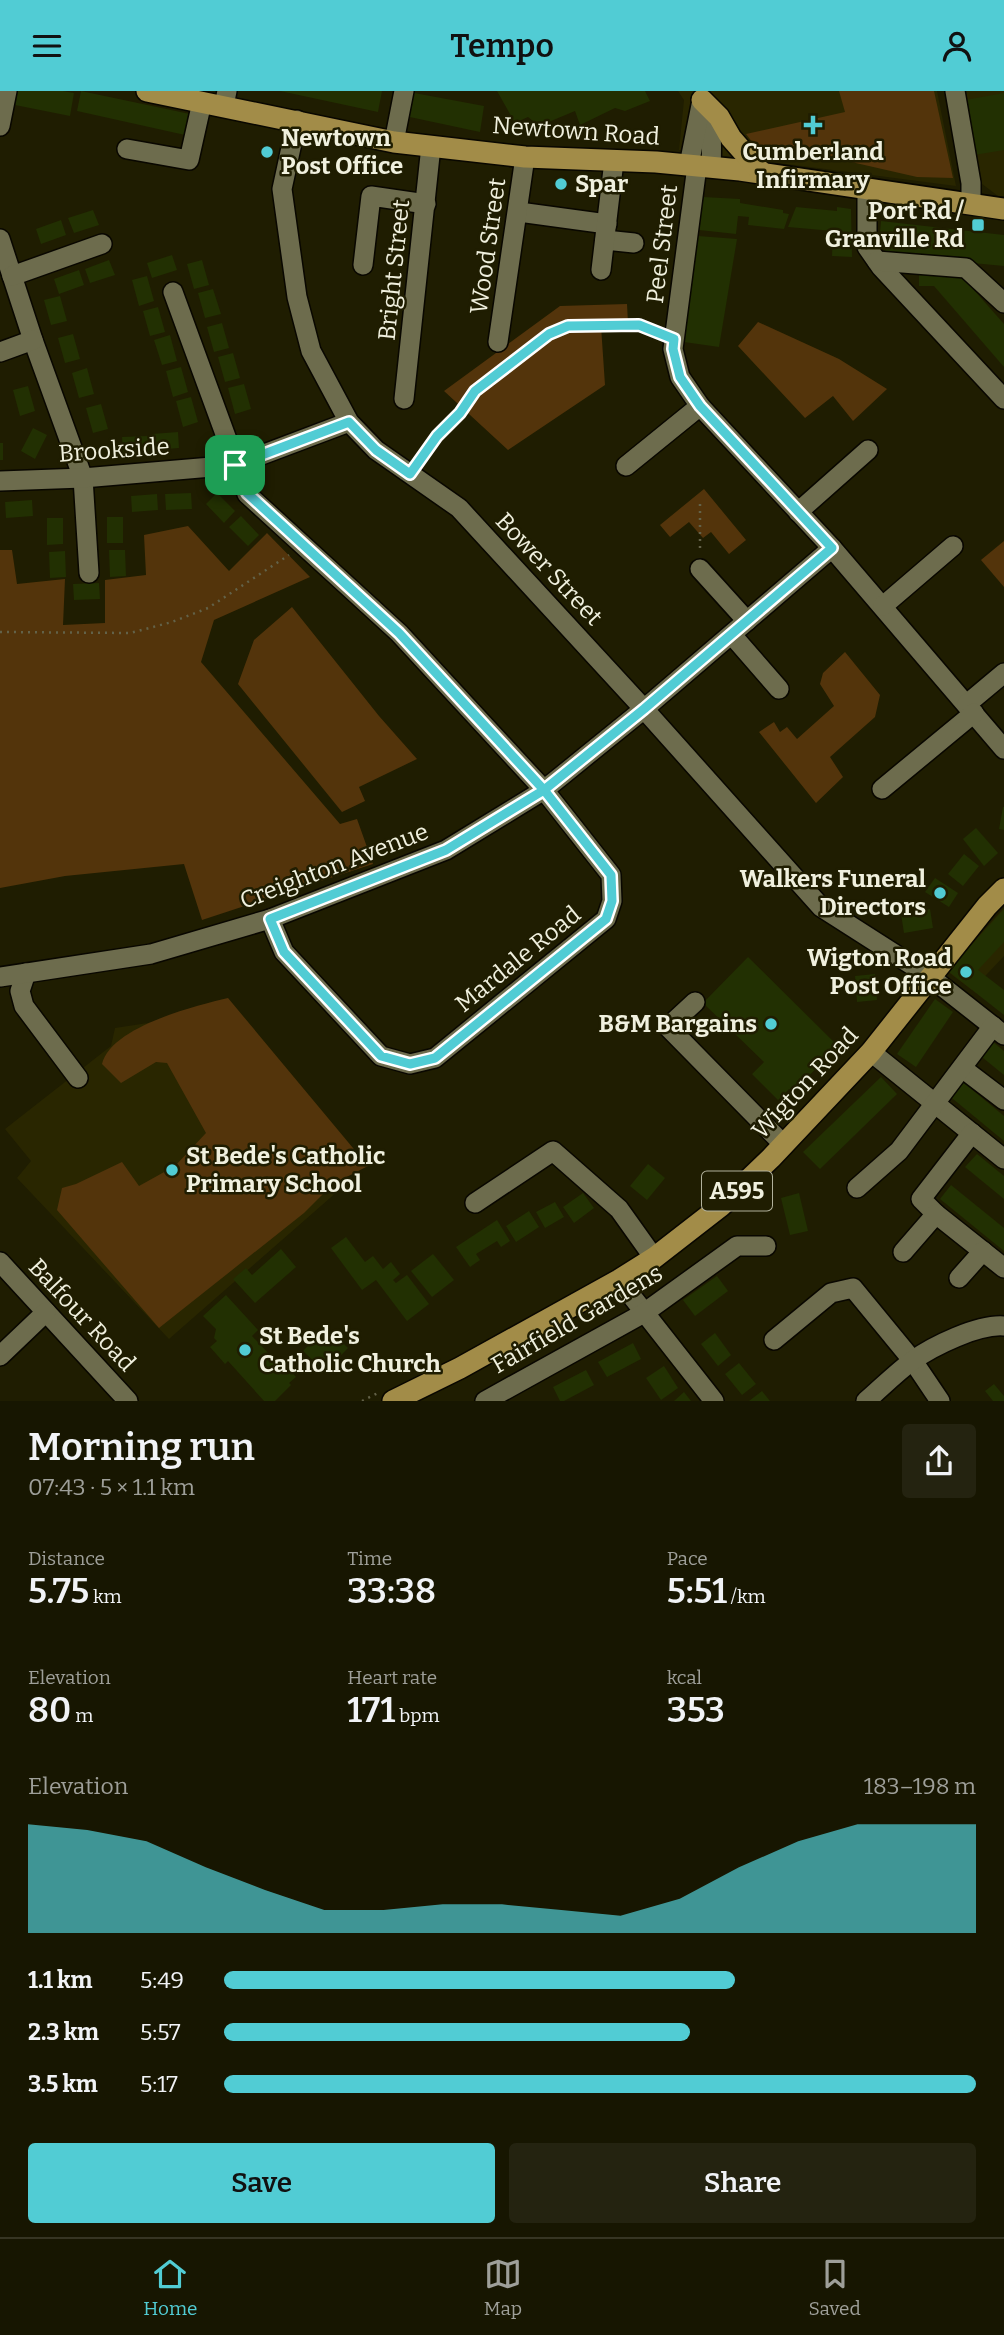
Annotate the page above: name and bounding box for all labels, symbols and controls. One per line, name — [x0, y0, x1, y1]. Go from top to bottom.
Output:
icon: menu — [28, 27, 66, 65]
text: Tempo — [450, 27, 554, 65]
icon: person — [938, 27, 976, 65]
street label: Newtown Road — [491, 111, 661, 151]
marker: Cumberland Infirmary — [803, 115, 823, 135]
place label: Newtown Post Office — [281, 124, 403, 180]
place label: Cumberland Infirmary — [742, 138, 884, 194]
marker: Newtown Post Office — [259, 144, 275, 160]
place label: Spar — [575, 170, 628, 198]
street label: Wood Street — [465, 176, 511, 316]
marker: Spar — [553, 176, 569, 192]
street label: Peel Street — [641, 183, 683, 305]
place label: Port Rd / Granville Rd — [825, 197, 965, 253]
street label: Bright Street — [373, 198, 415, 342]
marker: Port Rd / Granville Rd — [970, 217, 986, 233]
street label: Brookside — [57, 432, 171, 468]
pin — [205, 435, 265, 495]
icon: arrive — [216, 446, 254, 484]
street label: Bower Street — [490, 507, 608, 631]
street label: Creighton Avenue — [236, 817, 432, 915]
place label: Walkers Funeral Directors — [740, 865, 927, 921]
marker: Walkers Funeral Directors — [932, 885, 948, 901]
street label: Mardale Road — [450, 900, 586, 1018]
place label: Wigton Road Post Office — [807, 944, 952, 1000]
marker: Wigton Road Post Office — [958, 964, 974, 980]
place label: B&M Bargains — [599, 1010, 757, 1038]
marker: B&M Bargains — [763, 1016, 779, 1032]
street label: Wigton Road — [746, 1021, 864, 1145]
place label: St Bede's Catholic Primary School — [186, 1142, 385, 1198]
marker: St Bede's Catholic Primary School — [164, 1162, 180, 1178]
road number: A595 — [702, 1171, 772, 1211]
street label: Balfour Road — [23, 1253, 141, 1377]
street label: Fairfield Gardens — [487, 1259, 667, 1379]
place label: St Bede's Catholic Church — [259, 1322, 441, 1378]
marker: St Bede's Catholic Church — [237, 1342, 253, 1358]
text: Morning run — [28, 1424, 255, 1470]
button: share — [902, 1424, 976, 1498]
text: 07:43 · 5 × 1.1 km — [28, 1473, 195, 1501]
text: Distance — [28, 1547, 105, 1570]
text: Time — [347, 1547, 392, 1570]
text: Pace — [667, 1547, 708, 1570]
text: 5.75 — [28, 1570, 89, 1612]
text: 33:38 — [347, 1570, 436, 1612]
text: 5:51 — [667, 1570, 727, 1612]
text: km — [89, 1585, 122, 1608]
text: /km — [727, 1585, 766, 1608]
text: Elevation — [28, 1666, 111, 1689]
text: Heart rate — [347, 1666, 437, 1689]
text: kcal — [667, 1666, 702, 1689]
text: 80 — [28, 1689, 71, 1731]
text: 171 — [347, 1689, 395, 1731]
text: 353 — [667, 1689, 725, 1731]
text: m — [71, 1704, 93, 1727]
text: bpm — [395, 1704, 440, 1727]
text: Elevation — [28, 1772, 128, 1800]
text: 183–198 m — [864, 1772, 976, 1800]
text: 1.1 km — [28, 1966, 92, 1994]
text: 5:49 — [140, 1966, 184, 1994]
text: 2.3 km — [28, 2018, 99, 2046]
text: 5:57 — [140, 2018, 181, 2046]
text: 3.5 km — [28, 2070, 98, 2098]
text: 5:17 — [140, 2070, 178, 2098]
button: Save — [28, 2143, 495, 2223]
button: Share — [509, 2143, 976, 2223]
tab: Home — [143, 2255, 197, 2320]
tab: Map — [484, 2255, 522, 2320]
tab: Saved — [809, 2255, 861, 2320]

